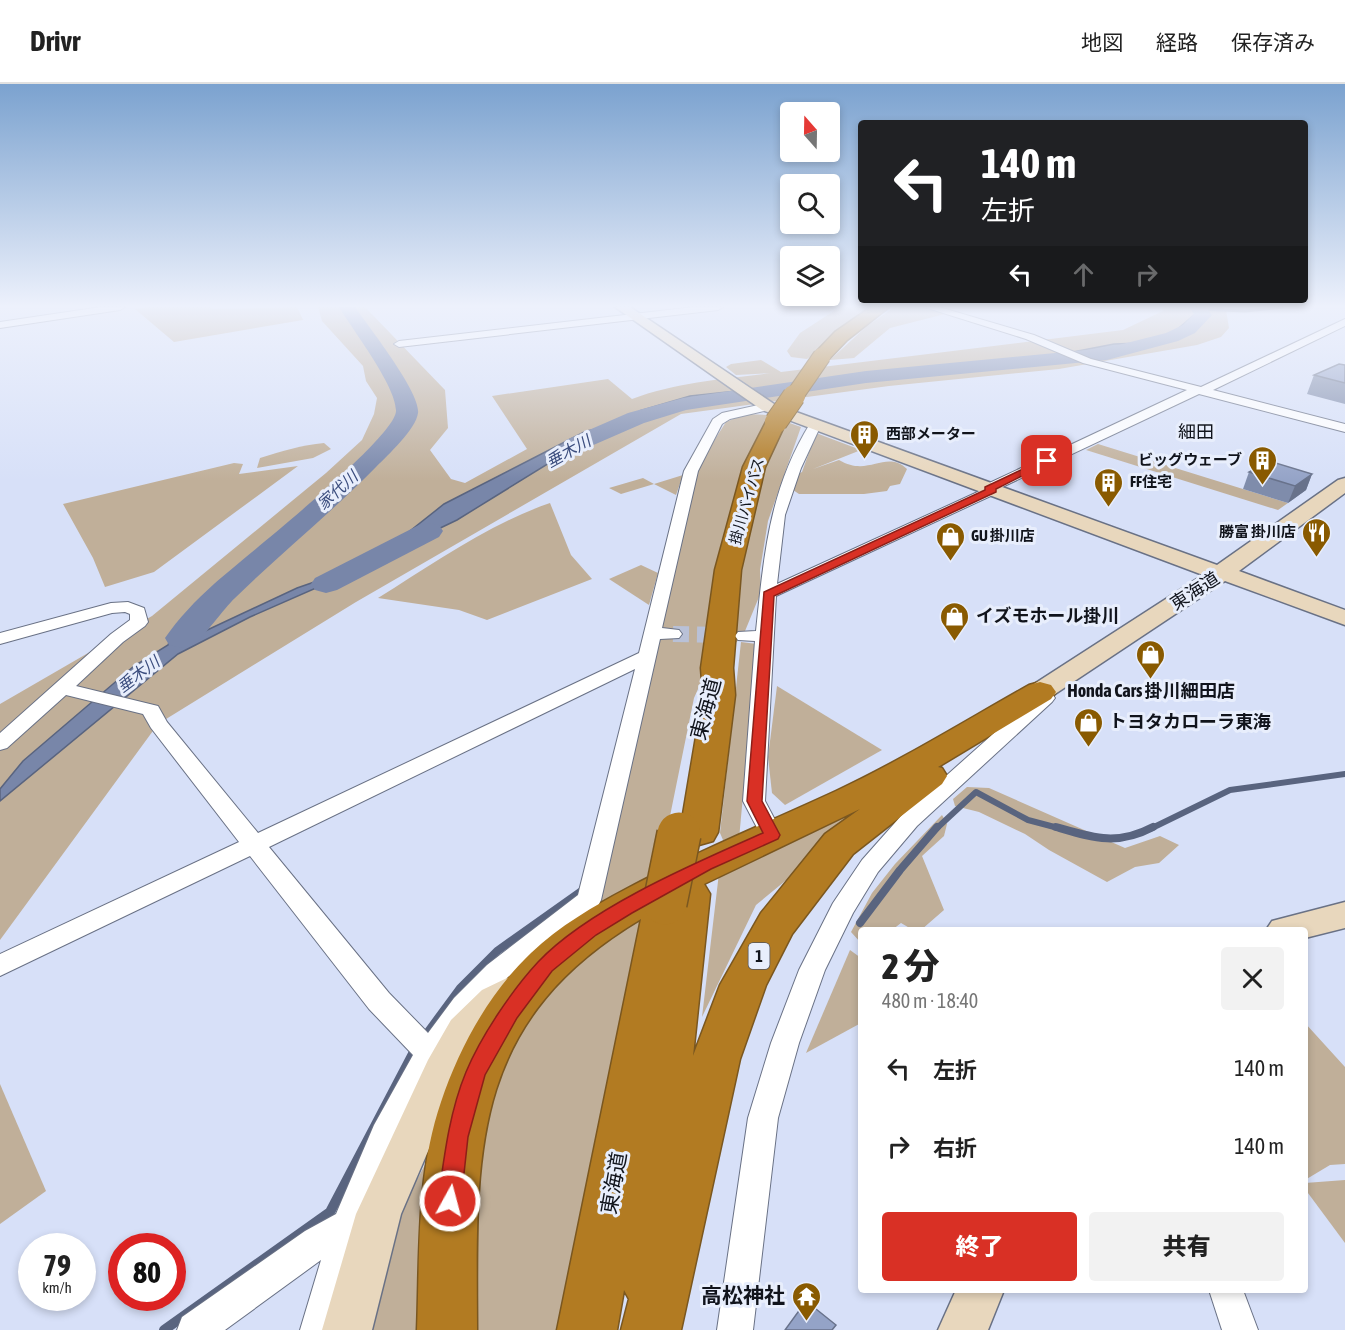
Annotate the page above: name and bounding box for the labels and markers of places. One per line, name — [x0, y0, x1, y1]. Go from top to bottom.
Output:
building icon: 西部メーター — [849, 418, 881, 460]
place label: 西部メーター — [886, 425, 976, 442]
pin — [1021, 435, 1072, 486]
building icon: ビッグウェーブ — [1247, 444, 1279, 486]
place label: ビッグウェーブ — [1138, 451, 1242, 468]
building icon: FF住宅 — [1093, 466, 1125, 508]
place label: FF住宅 — [1130, 473, 1172, 490]
restaurant icon: 勝富 掛川店 — [1301, 516, 1333, 558]
shop icon: GU 掛川店 — [934, 520, 966, 562]
place label: 勝富 掛川店 — [1219, 523, 1296, 540]
place label: GU 掛川店 — [971, 527, 1035, 544]
shop icon: イズモホール掛川 — [939, 600, 971, 642]
place label: イズモホール掛川 — [976, 605, 1119, 626]
shop icon: Honda Cars 掛川細田店 — [1135, 638, 1167, 680]
place label: Honda Cars 掛川細田店 — [1067, 680, 1235, 701]
shop icon: トヨタカローラ東海 — [1072, 706, 1104, 748]
place label: トヨタカローラ東海 — [1109, 711, 1271, 732]
temple icon: 高松神社 — [790, 1280, 822, 1322]
place label: 高松神社 — [701, 1283, 785, 1307]

